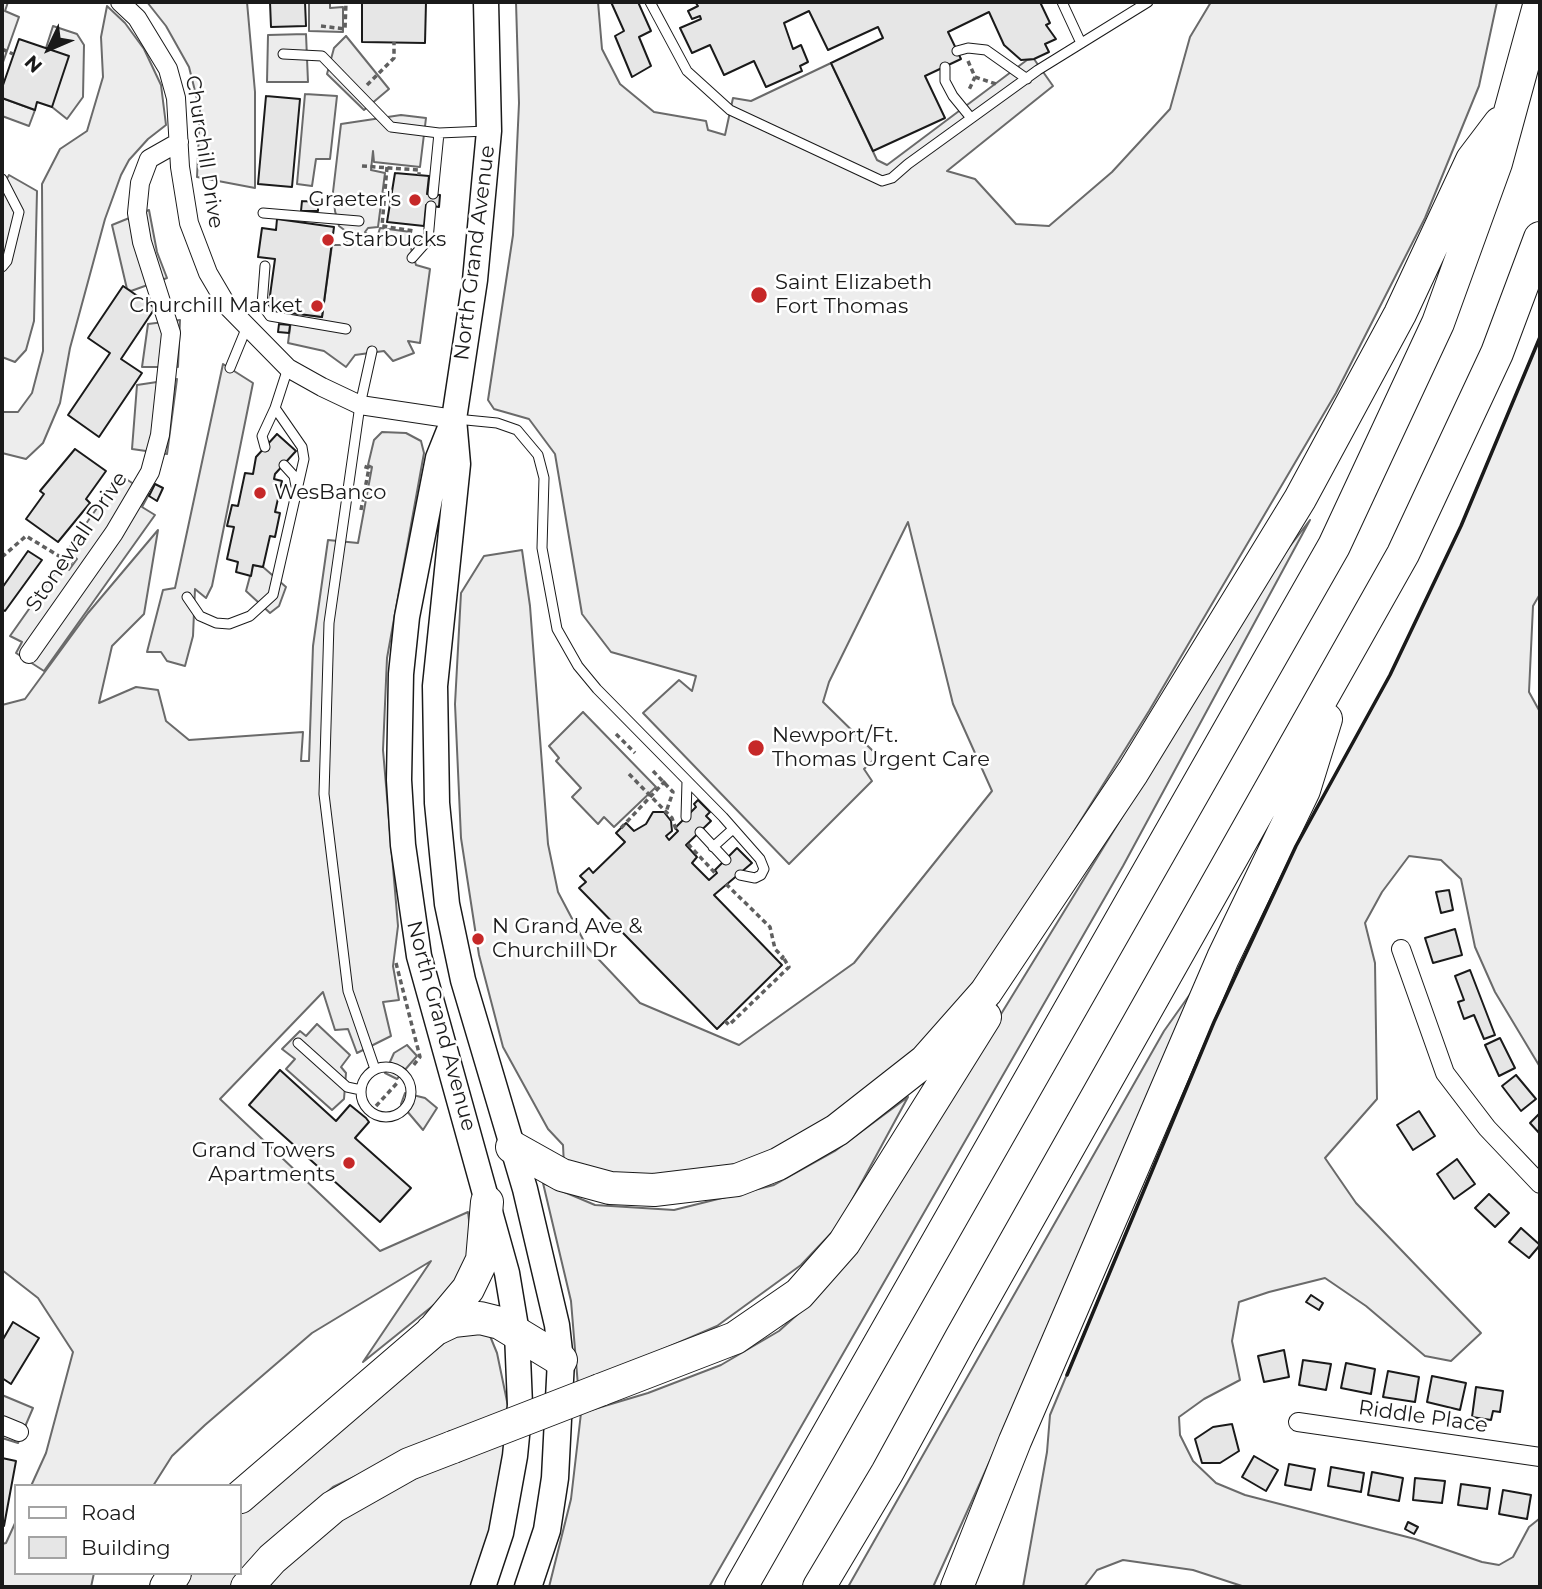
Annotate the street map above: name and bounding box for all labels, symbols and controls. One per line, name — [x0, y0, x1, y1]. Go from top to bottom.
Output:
north arrow — [14, 14, 84, 84]
text: N — [20, 50, 47, 77]
street label: Churchill Drive — [179, 74, 229, 230]
street label: North Grand Avenue — [449, 144, 501, 362]
place label: Graeter's — [308, 187, 401, 213]
marker: Graeter's — [407, 192, 423, 208]
place label: Starbucks — [342, 227, 446, 253]
marker: Starbucks — [320, 232, 336, 248]
place label: Saint Elizabeth Fort Thomas — [775, 270, 932, 320]
marker: Saint Elizabeth Fort Thomas — [749, 285, 769, 305]
place label: Churchill Market — [129, 293, 303, 319]
marker: Churchill Market — [309, 298, 325, 314]
street label: Stonewall Drive — [21, 467, 133, 617]
place label: WesBanco — [274, 480, 386, 506]
marker: WesBanco — [252, 485, 268, 501]
place label: Newport/Ft. Thomas Urgent Care — [772, 723, 990, 773]
marker: Newport/Ft. Thomas Urgent Care — [746, 738, 766, 758]
place label: N Grand Ave & Churchill Dr — [492, 914, 643, 964]
street label: North Grand Avenue — [401, 918, 481, 1134]
marker: N Grand Ave & Churchill Dr — [470, 931, 486, 947]
place label: Grand Towers Apartments — [192, 1138, 335, 1188]
marker: Grand Towers Apartments — [341, 1155, 357, 1171]
street label: Riddle Place — [1357, 1395, 1489, 1439]
legend — [14, 1484, 242, 1575]
text: Road — [81, 1500, 136, 1525]
text: Building — [81, 1535, 171, 1560]

